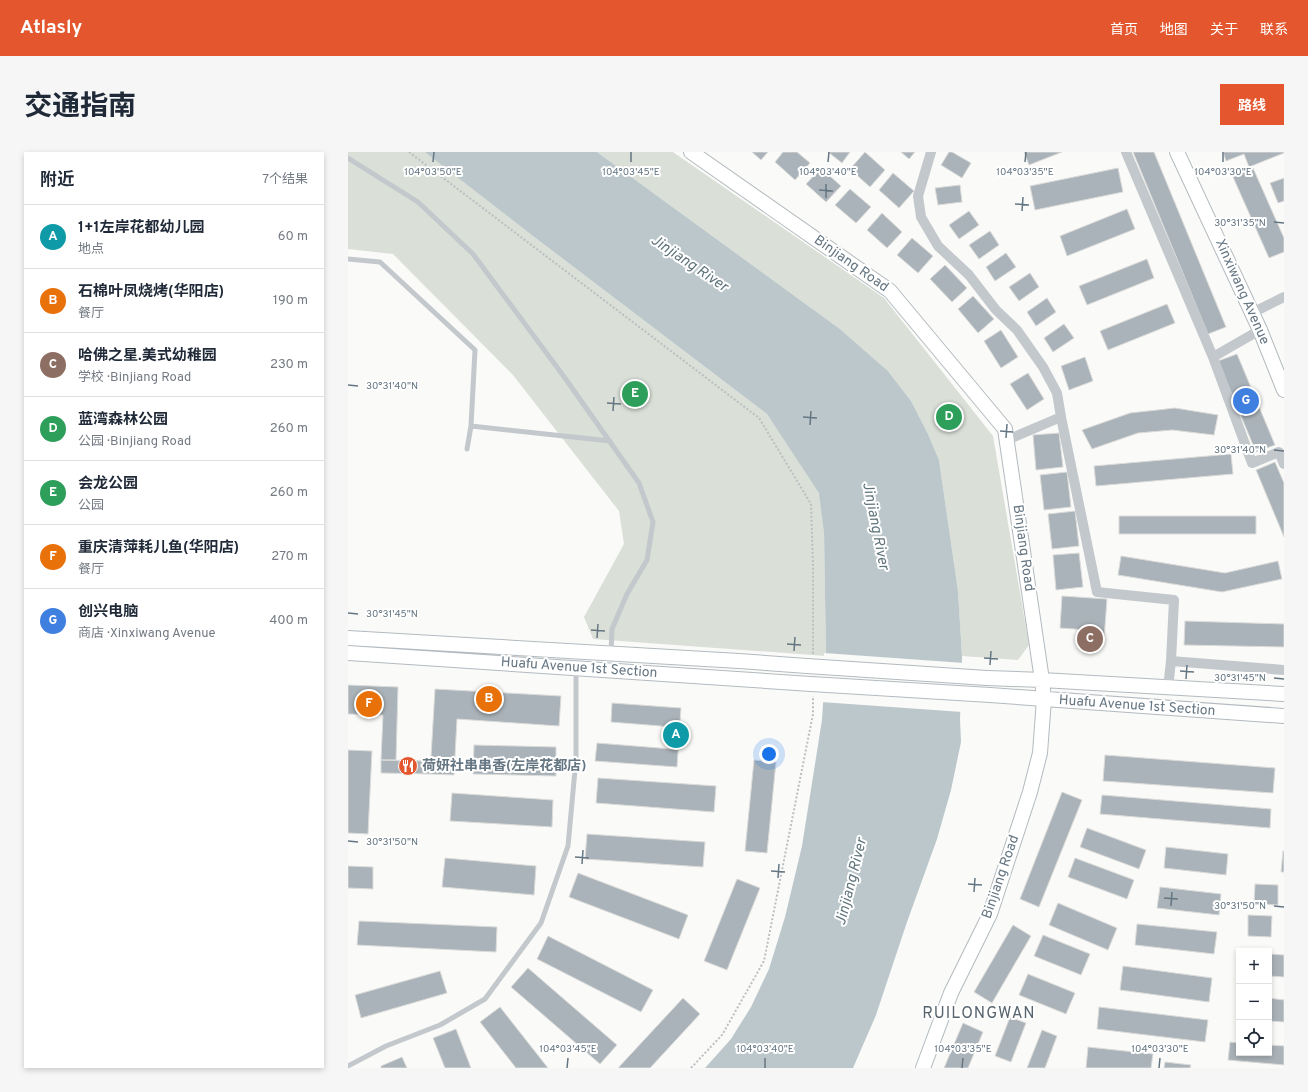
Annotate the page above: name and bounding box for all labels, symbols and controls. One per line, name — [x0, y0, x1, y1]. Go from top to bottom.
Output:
text: Atlasly — [20, 16, 82, 40]
text: 首页 — [1110, 22, 1138, 39]
text: 地图 — [1160, 22, 1188, 39]
text: 关于 — [1210, 22, 1238, 39]
text: 联系 — [1260, 22, 1288, 39]
button: 路线 — [1220, 84, 1284, 125]
text: 交通指南 — [24, 90, 136, 126]
text: 104°03'50"E — [404, 166, 462, 179]
text: 104°03'45"E — [602, 166, 660, 179]
text: 104°03'40"E — [799, 166, 857, 179]
text: 104°03'35"E — [996, 166, 1054, 179]
text: 104°03'30"E — [1194, 166, 1252, 179]
text: 附近 — [40, 170, 74, 192]
text: 7个结果 — [262, 172, 308, 188]
text: 30°31'35"N — [1214, 217, 1266, 230]
text: 1+1左岸花都幼儿园 — [78, 219, 205, 238]
text: A — [48, 229, 58, 245]
text: 60 m — [278, 229, 308, 245]
water label: Jinjiang River — [647, 231, 732, 298]
street label: Binjiang Road — [810, 232, 892, 296]
street label: Xinxiwang Avenue — [1211, 237, 1273, 347]
text: 地点 — [78, 242, 104, 258]
text: 石棉叶凤烧烤(华阳店) — [78, 283, 224, 302]
text: B — [49, 293, 57, 309]
text: 190 m — [273, 293, 308, 309]
text: 餐厅 — [78, 306, 104, 322]
text: 哈佛之星.美式幼稚园 — [78, 347, 217, 366]
text: C — [49, 357, 57, 373]
text: 230 m — [270, 357, 308, 373]
text: 学校 · Binjiang Road — [78, 370, 191, 386]
pin: E — [622, 379, 648, 409]
text: 30°31'40"N — [366, 380, 418, 393]
pin: G — [1233, 386, 1259, 416]
pin: D — [936, 402, 962, 432]
text: 蓝湾森林公园 — [78, 411, 168, 430]
text: D — [48, 421, 58, 437]
text: 260 m — [270, 421, 308, 437]
text: 公园 · Binjiang Road — [78, 434, 191, 450]
text: 30°31'40"N — [1214, 444, 1266, 457]
text: 会龙公园 — [78, 475, 138, 494]
water label: Jinjiang River — [857, 480, 893, 573]
text: E — [49, 485, 57, 501]
text: 260 m — [270, 485, 308, 501]
text: 公园 — [78, 498, 104, 514]
street label: Binjiang Road — [1009, 504, 1037, 592]
text: 重庆清萍耗儿鱼(华阳店) — [78, 539, 239, 558]
text: F — [49, 549, 57, 565]
text: 270 m — [271, 549, 308, 565]
text: 餐厅 — [78, 562, 104, 578]
text: 创兴电脑 — [78, 603, 138, 622]
text: 30°31'45"N — [366, 608, 418, 621]
text: G — [49, 613, 57, 629]
text: 400 m — [269, 613, 308, 629]
pin: C — [1077, 624, 1103, 654]
text: 商店 · Xinxiwang Avenue — [78, 626, 216, 642]
street label: Huafu Avenue 1st Section — [500, 654, 658, 682]
text: 30°31'45"N — [1214, 672, 1266, 685]
pin: B — [476, 684, 502, 714]
pin: F — [356, 689, 382, 719]
street label: Huafu Avenue 1st Section — [1058, 692, 1216, 720]
pin: A — [663, 720, 689, 750]
your location — [759, 744, 779, 764]
restaurant icon: 荷妍社串串香(左岸花都店) — [397, 755, 419, 777]
place label: 荷妍社串串香(左岸花都店) — [422, 757, 586, 775]
street label: Binjiang Road — [979, 833, 1023, 921]
water label: Jinjiang River — [832, 835, 872, 928]
text: 30°31'50"N — [366, 836, 418, 849]
text: 30°31'50"N — [1214, 900, 1266, 913]
map controls — [1236, 948, 1272, 1056]
button: + — [1236, 948, 1272, 984]
button: − — [1236, 984, 1272, 1020]
district label: RUILONGWAN — [922, 1004, 1036, 1024]
button: locate — [1236, 1020, 1272, 1056]
text: 104°03'45"E — [539, 1043, 597, 1056]
text: 104°03'40"E — [736, 1043, 794, 1056]
text: 104°03'35"E — [934, 1043, 992, 1056]
text: 104°03'30"E — [1131, 1043, 1189, 1056]

